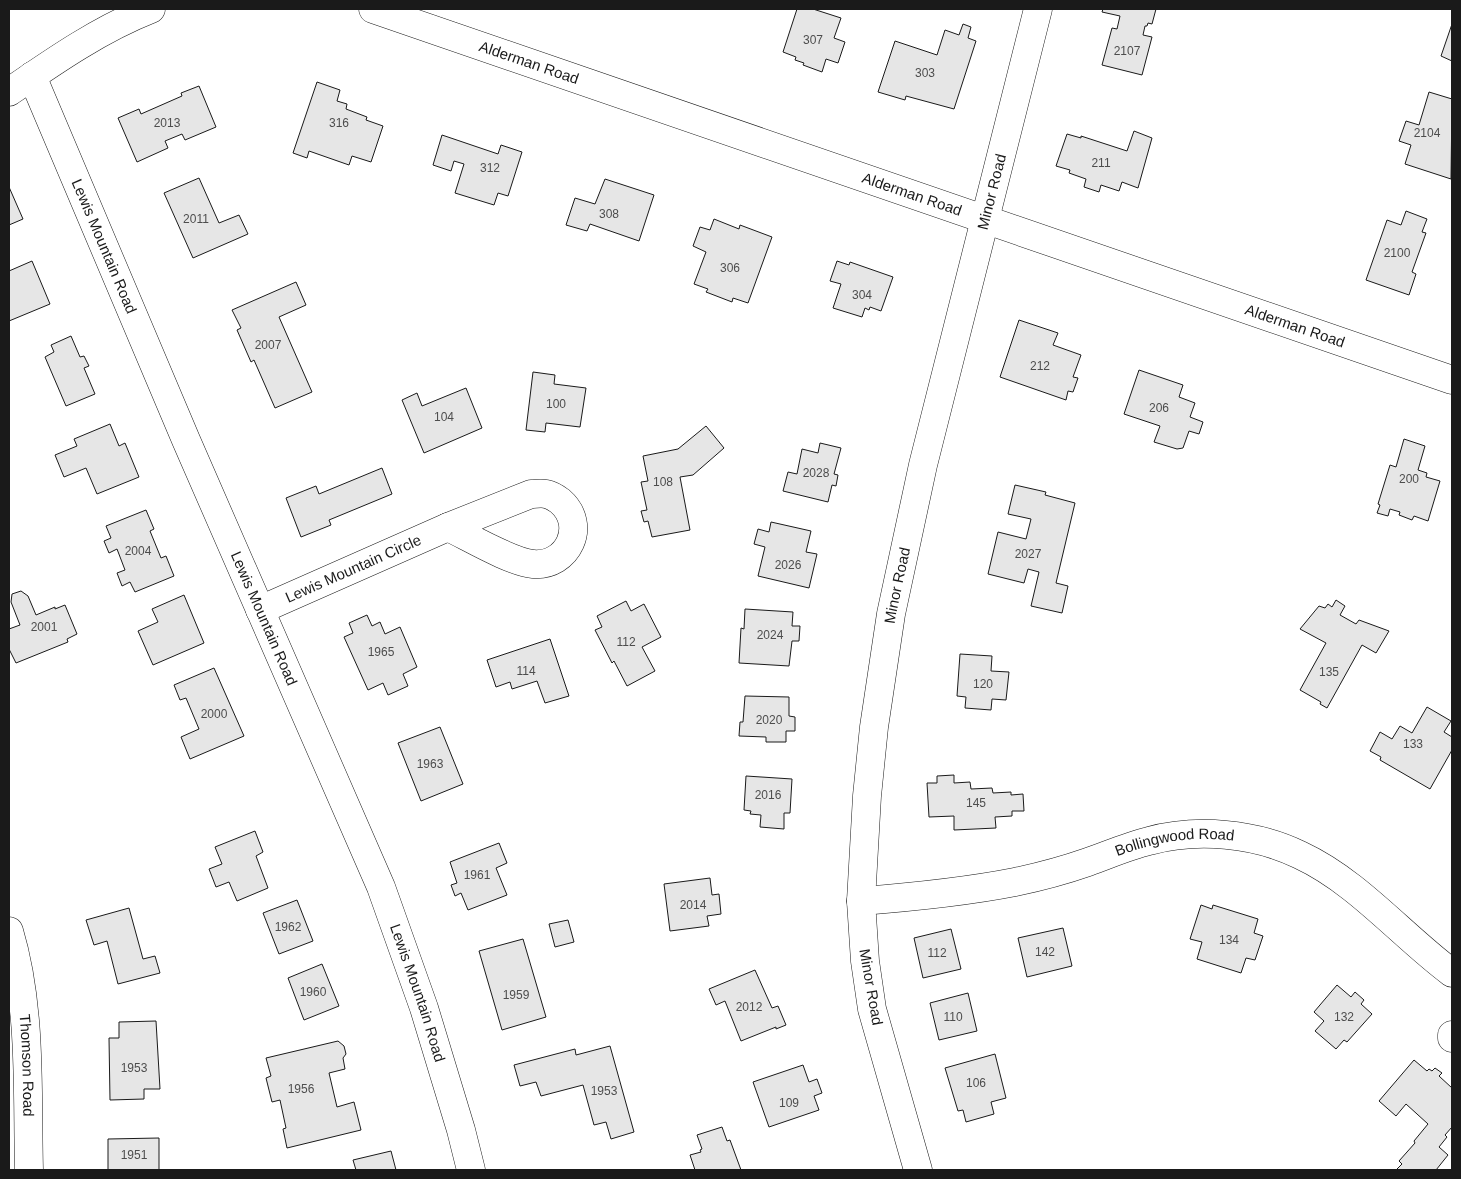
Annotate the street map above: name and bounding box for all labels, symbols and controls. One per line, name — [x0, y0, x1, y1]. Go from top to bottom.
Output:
house number: 307 — [803, 33, 823, 47]
street label: Alderman Road — [477, 37, 581, 87]
house number: 2107 — [1114, 44, 1141, 58]
house number: 303 — [915, 66, 935, 80]
house number: 2013 — [154, 116, 181, 130]
house number: 316 — [329, 116, 349, 130]
house number: 2104 — [1414, 126, 1441, 140]
street label: Minor Road — [974, 152, 1009, 231]
house number: 211 — [1091, 156, 1111, 170]
house number: 312 — [480, 161, 500, 175]
street label: Alderman Road — [860, 169, 964, 219]
street label: Lewis Mountain Road — [69, 176, 140, 316]
house number: 308 — [599, 207, 619, 221]
house number: 2011 — [183, 212, 209, 226]
house number: 2100 — [1384, 246, 1411, 260]
house number: 306 — [720, 261, 740, 275]
house number: 304 — [852, 288, 872, 302]
street label: Alderman Road — [1243, 301, 1347, 351]
house number: 2007 — [255, 338, 282, 352]
house number: 212 — [1030, 359, 1050, 373]
house number: 100 — [546, 397, 566, 411]
house number: 206 — [1149, 401, 1169, 415]
house number: 104 — [434, 410, 454, 424]
house number: 2028 — [803, 466, 830, 480]
house number: 200 — [1399, 472, 1419, 486]
house number: 108 — [653, 475, 673, 489]
street label: Lewis Mountain Circle — [283, 531, 424, 606]
house number: 2004 — [125, 544, 152, 558]
street label: Minor Road — [881, 546, 913, 625]
house number: 2027 — [1015, 547, 1042, 561]
street label: Lewis Mountain Road — [228, 549, 301, 688]
house number: 2026 — [775, 558, 802, 572]
house number: 2001 — [31, 620, 58, 634]
house number: 2024 — [757, 628, 784, 642]
house number: 112 — [616, 635, 636, 649]
house number: 1965 — [368, 645, 395, 659]
house number: 114 — [516, 664, 536, 678]
house number: 135 — [1319, 665, 1339, 679]
house number: 120 — [973, 677, 993, 691]
house number: 2000 — [201, 707, 228, 721]
house number: 2020 — [756, 713, 783, 727]
house number: 133 — [1403, 737, 1423, 751]
house number: 1963 — [417, 757, 444, 771]
house number: 2016 — [755, 788, 782, 802]
house number: 145 — [966, 796, 986, 810]
street label: Bollingwood Road — [1113, 825, 1235, 859]
house number: 1961 — [464, 868, 491, 882]
house number: 2014 — [680, 898, 707, 912]
house number: 1962 — [275, 920, 302, 934]
street label: Lewis Mountain Road — [387, 922, 449, 1064]
house number: 134 — [1219, 933, 1239, 947]
house number: 142 — [1035, 945, 1055, 959]
house number: 112 — [927, 946, 947, 960]
street label: Minor Road — [856, 947, 887, 1027]
house number: 1960 — [300, 985, 327, 999]
house number: 1959 — [503, 988, 530, 1002]
house number: 2012 — [736, 1000, 763, 1014]
house number: 110 — [943, 1010, 963, 1024]
house number: 132 — [1334, 1010, 1354, 1024]
street label: Thomson Road — [16, 1013, 37, 1117]
house number: 1953 — [121, 1061, 148, 1075]
house number: 106 — [966, 1076, 986, 1090]
house number: 1956 — [288, 1082, 315, 1096]
house number: 1953 — [591, 1084, 618, 1098]
house number: 109 — [779, 1096, 799, 1110]
house number: 1951 — [121, 1148, 148, 1162]

